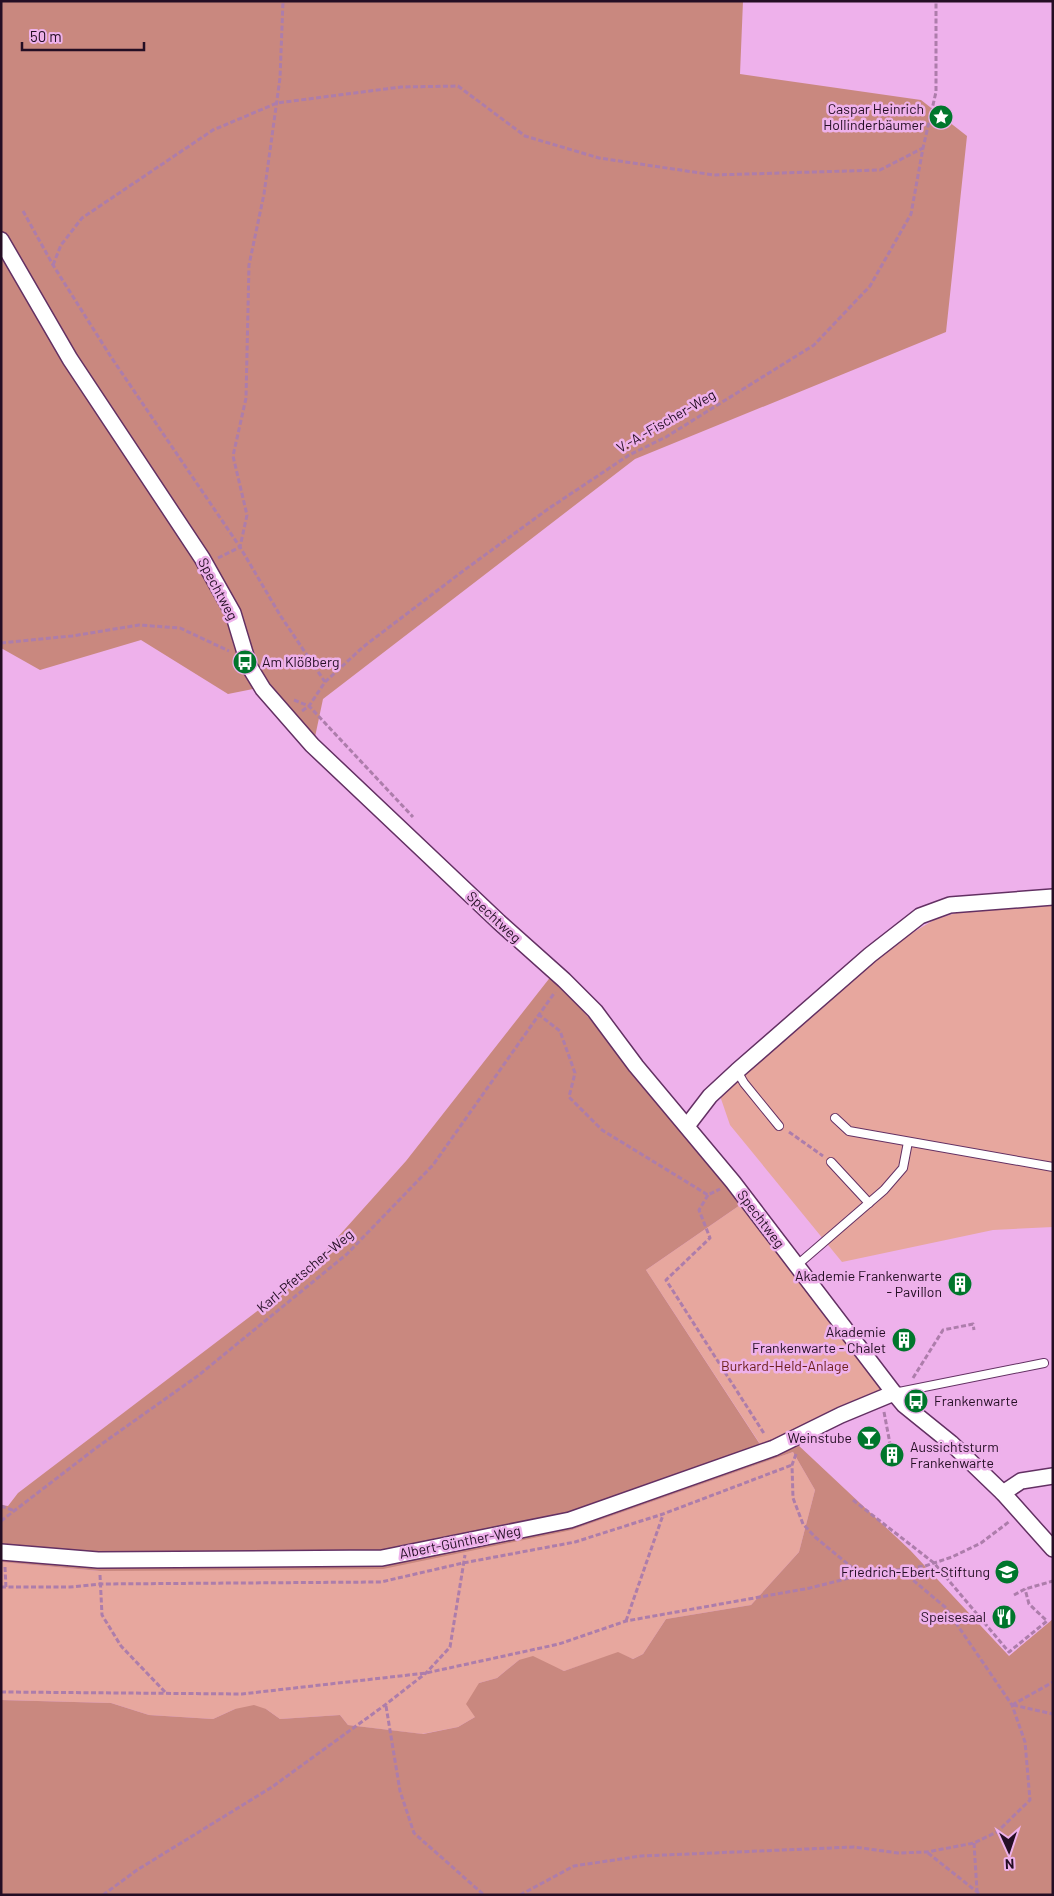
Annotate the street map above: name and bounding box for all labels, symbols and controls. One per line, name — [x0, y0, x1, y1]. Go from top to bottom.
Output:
scale bar — [22, 20, 145, 52]
text: 50 m — [30, 27, 62, 45]
place label: Caspar Heinrich Hollinderbäumer — [823, 100, 924, 133]
place icon: Caspar Heinrich Hollinderbäumer — [928, 104, 954, 130]
street label: V.-A.-Fischer-Weg — [613, 385, 718, 456]
street label: Spechtweg — [195, 555, 242, 623]
bus stop icon: Am Klößberg — [232, 649, 258, 675]
place label: Am Klößberg — [262, 653, 339, 670]
street label: Spechtweg — [464, 887, 525, 946]
street label: Spechtweg — [734, 1186, 789, 1251]
street label: Karl-Pfetscher-Weg — [253, 1225, 356, 1316]
place label: Akademie Frankenwarte - Pavillon — [795, 1267, 942, 1300]
building icon: Akademie Frankenwarte - Pavillon — [947, 1271, 973, 1297]
place label: Akademie Frankenwarte - Chalet — [752, 1323, 886, 1356]
building icon: Akademie Frankenwarte - Chalet — [891, 1327, 917, 1353]
park label: Burkard-Held-Anlage — [721, 1357, 849, 1374]
bus stop icon: Frankenwarte — [903, 1388, 929, 1414]
place label: Frankenwarte — [934, 1392, 1018, 1409]
bar icon: Weinstube — [856, 1425, 882, 1451]
place label: Weinstube — [787, 1429, 852, 1446]
place label: Aussichtsturm Frankenwarte — [910, 1438, 999, 1471]
building icon: Aussichtsturm Frankenwarte — [879, 1442, 905, 1468]
street label: Albert-Günther-Weg — [398, 1521, 522, 1562]
school or university icon: Friedrich-Ebert-Stiftung — [994, 1559, 1020, 1585]
place label: Friedrich-Ebert-Stiftung — [841, 1563, 990, 1580]
restaurant icon: Speisesaal — [991, 1604, 1017, 1630]
place label: Speisesaal — [921, 1608, 986, 1625]
north arrow — [984, 1826, 1034, 1876]
text: N — [1005, 1856, 1015, 1873]

